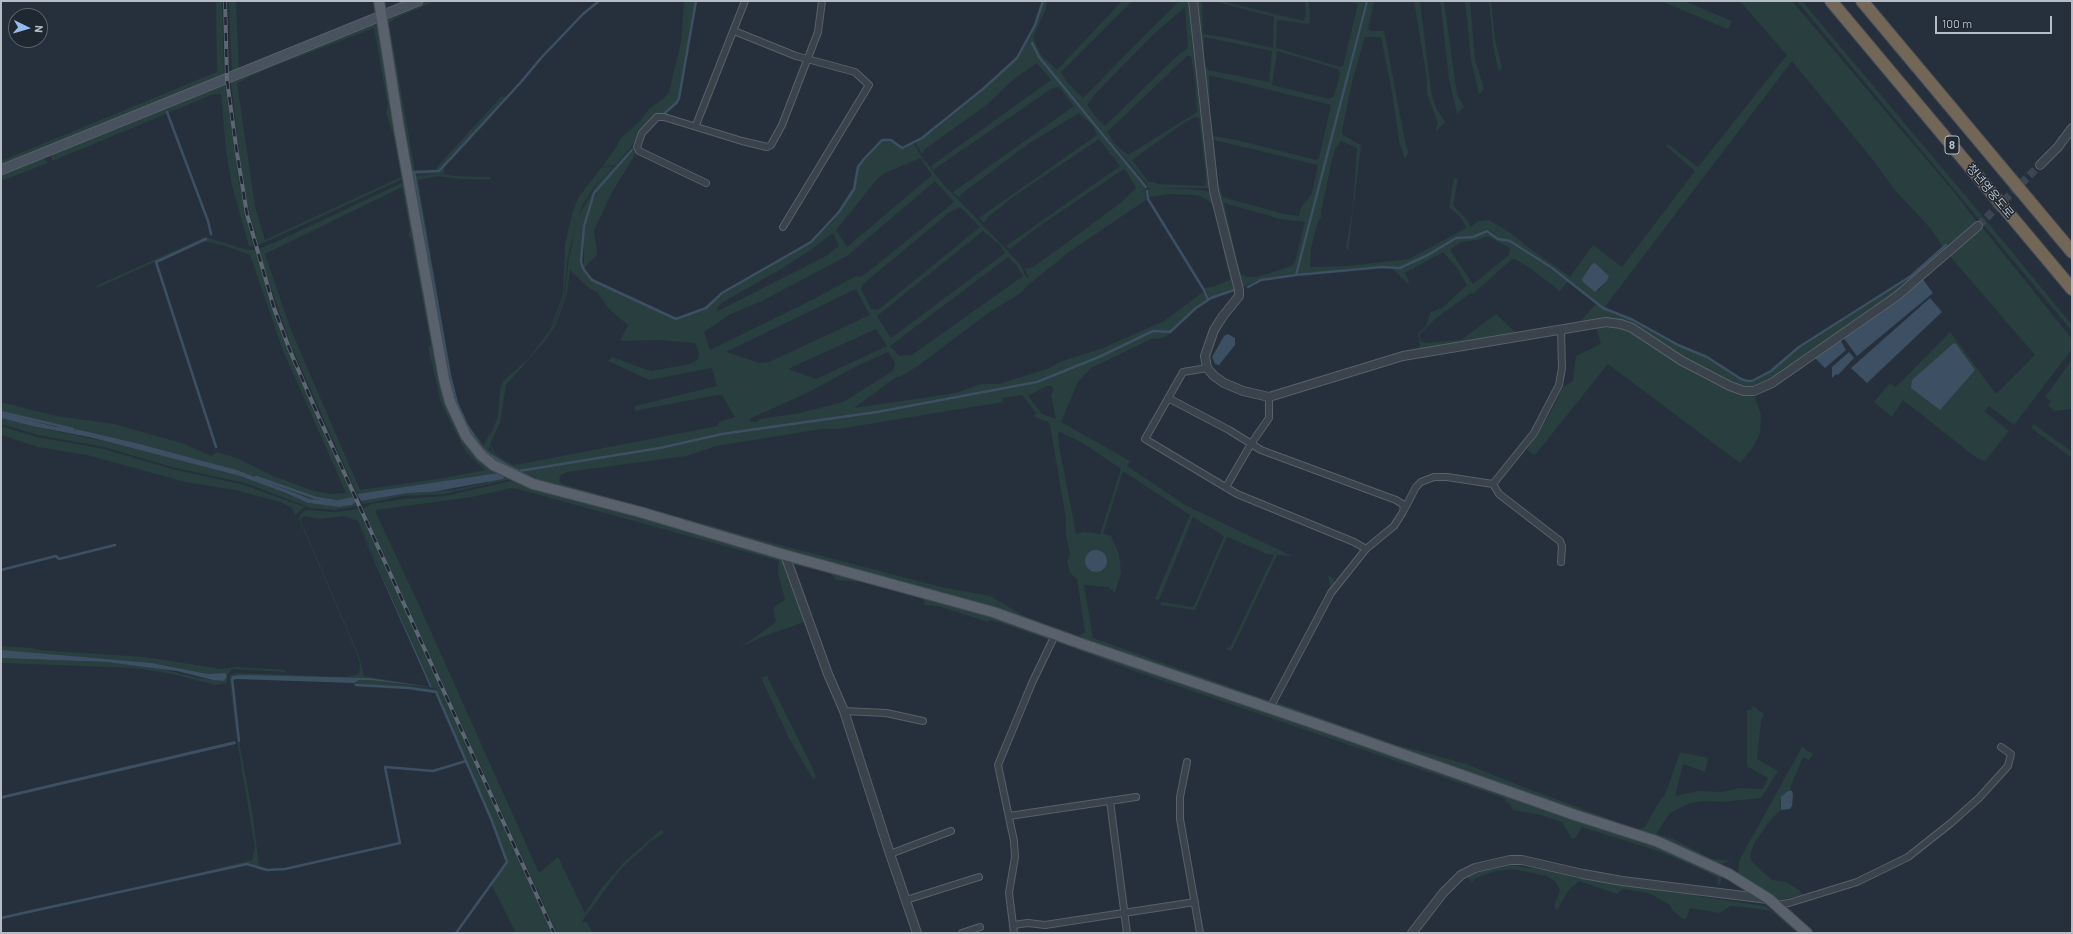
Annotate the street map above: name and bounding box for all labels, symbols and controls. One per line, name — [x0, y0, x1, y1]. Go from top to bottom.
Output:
north arrow — [8, 8, 48, 48]
scale bar — [1937, 8, 2054, 34]
text: 100 m — [1942, 16, 1972, 30]
text: N — [33, 25, 46, 33]
road number: 8 — [1945, 136, 1959, 154]
street label: 청년영웅도로 — [1963, 161, 2017, 221]

